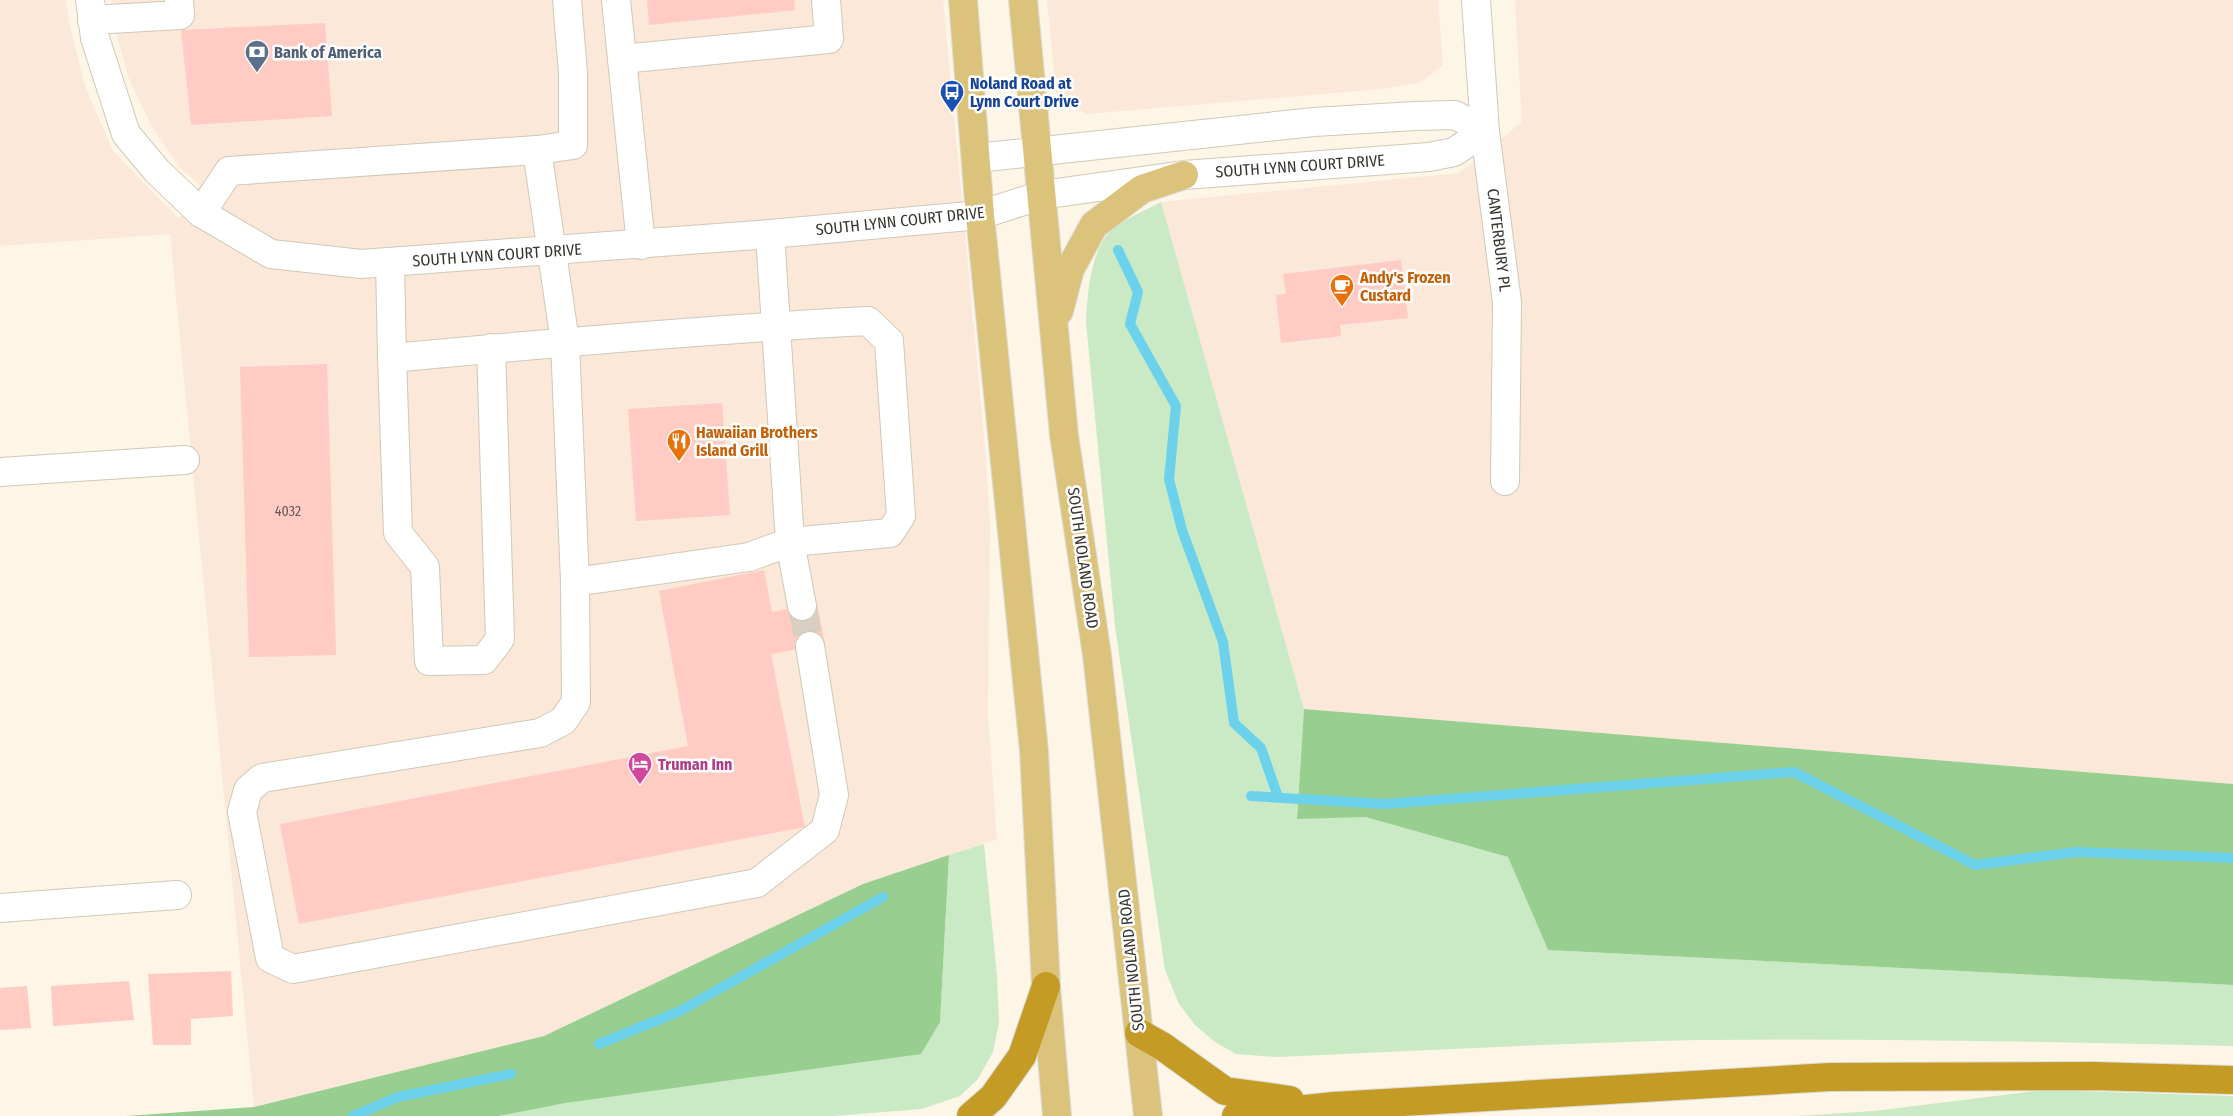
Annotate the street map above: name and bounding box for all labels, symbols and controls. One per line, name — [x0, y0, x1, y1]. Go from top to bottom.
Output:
bank icon: Bank of America — [244, 39, 270, 73]
place label: Bank of America — [274, 43, 382, 62]
place label: Noland Road at Lynn Court Drive — [970, 74, 1079, 111]
bus stop icon: Noland Road at Lynn Court Drive — [939, 79, 965, 113]
street label: SOUTH LYNN COURT DRIVE — [1215, 151, 1385, 181]
street label: CANTERBURY PL — [1483, 187, 1515, 293]
street label: SOUTH LYNN COURT DRIVE — [815, 203, 985, 239]
street label: SOUTH LYNN COURT DRIVE — [412, 240, 582, 270]
place label: Andy's Frozen Custard — [1359, 268, 1451, 305]
cafe icon: Andy's Frozen Custard — [1329, 273, 1355, 307]
place label: Hawaiian Brothers Island Grill — [696, 423, 818, 460]
restaurant icon: Hawaiian Brothers Island Grill — [666, 428, 692, 462]
street label: SOUTH NOLAND ROAD — [1064, 486, 1102, 630]
house number: 4032 — [275, 503, 301, 520]
hotel icon: Truman Inn — [627, 751, 653, 785]
place label: Truman Inn — [658, 755, 732, 774]
street label: SOUTH NOLAND ROAD — [1114, 888, 1148, 1032]

